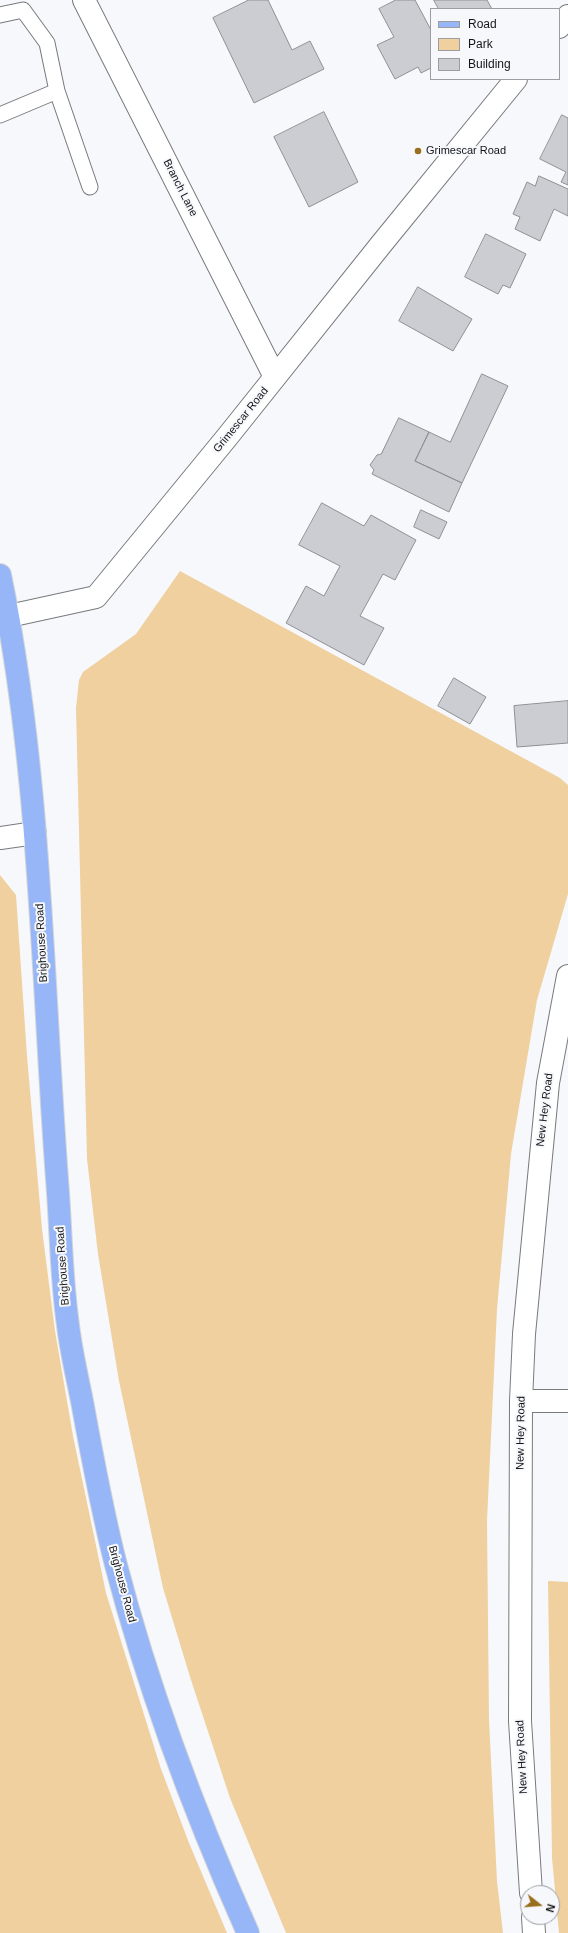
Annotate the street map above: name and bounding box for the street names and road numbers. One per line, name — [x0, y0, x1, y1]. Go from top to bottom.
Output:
street label: Branch Lane — [160, 157, 200, 219]
street label: Grimescar Road — [211, 385, 271, 455]
street label: Brighouse Road — [33, 903, 51, 983]
street label: New Hey Road — [534, 1072, 556, 1148]
street label: Brighouse Road — [54, 1226, 72, 1306]
street label: New Hey Road — [514, 1396, 528, 1470]
street label: Brighouse Road — [105, 1544, 139, 1624]
street label: New Hey Road — [513, 1720, 531, 1794]

